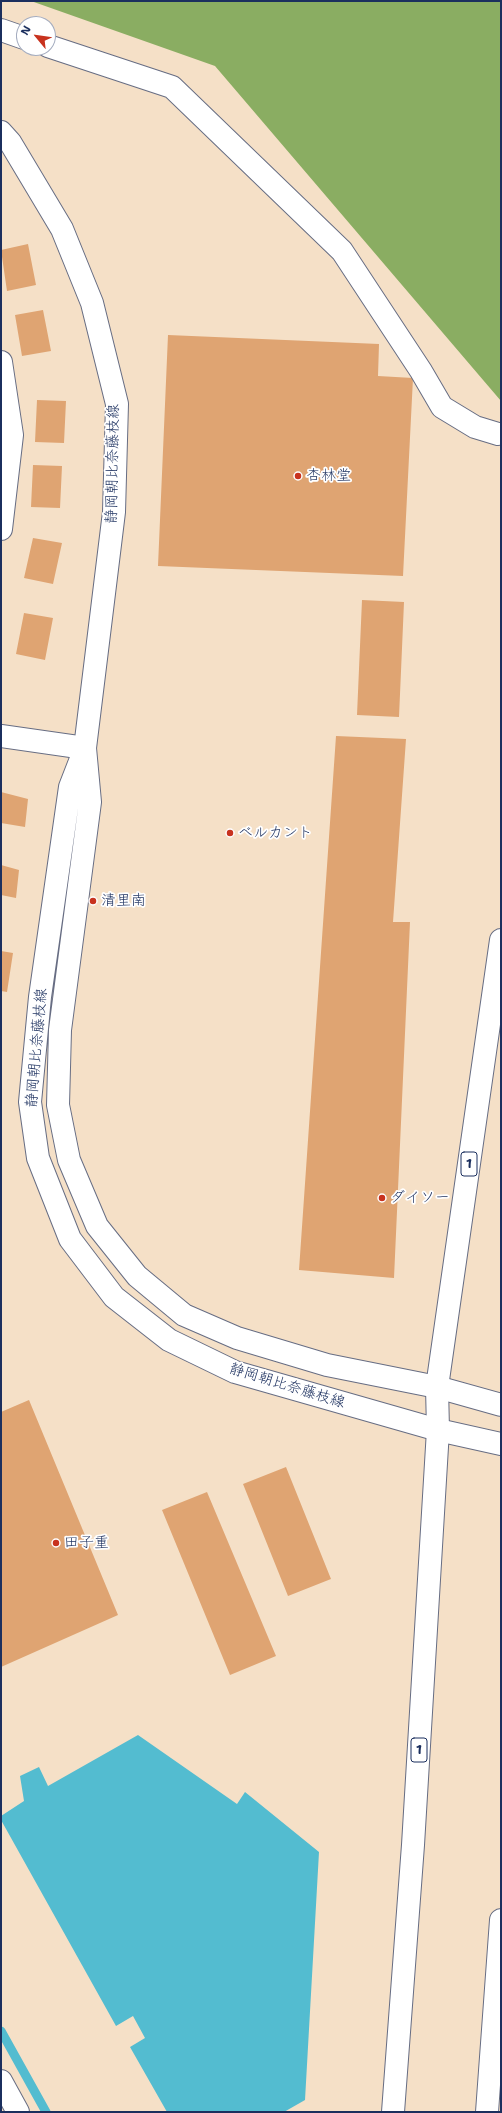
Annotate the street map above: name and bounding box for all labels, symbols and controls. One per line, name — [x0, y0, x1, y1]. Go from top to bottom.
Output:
north arrow — [16, 16, 56, 56]
text: N — [17, 23, 35, 38]
street label: 静岡朝比奈藤枝線 — [103, 404, 123, 524]
place label: 杏林堂 — [306, 467, 351, 485]
marker: 杏林堂 — [293, 471, 303, 481]
place label: ベルカント — [238, 824, 313, 842]
marker: ベルカント — [225, 828, 235, 838]
place label: 清里南 — [101, 892, 146, 910]
marker: 清里南 — [88, 896, 98, 906]
street label: 静岡朝比奈藤枝線 — [23, 987, 51, 1109]
road number: 1 — [461, 1152, 477, 1176]
place label: ダイソー — [390, 1189, 450, 1207]
marker: ダイソー — [377, 1193, 387, 1203]
street label: 静岡朝比奈藤枝線 — [227, 1360, 347, 1412]
place label: 田子重 — [64, 1534, 109, 1552]
marker: 田子重 — [51, 1538, 61, 1548]
road number: 1 — [411, 1738, 427, 1762]

